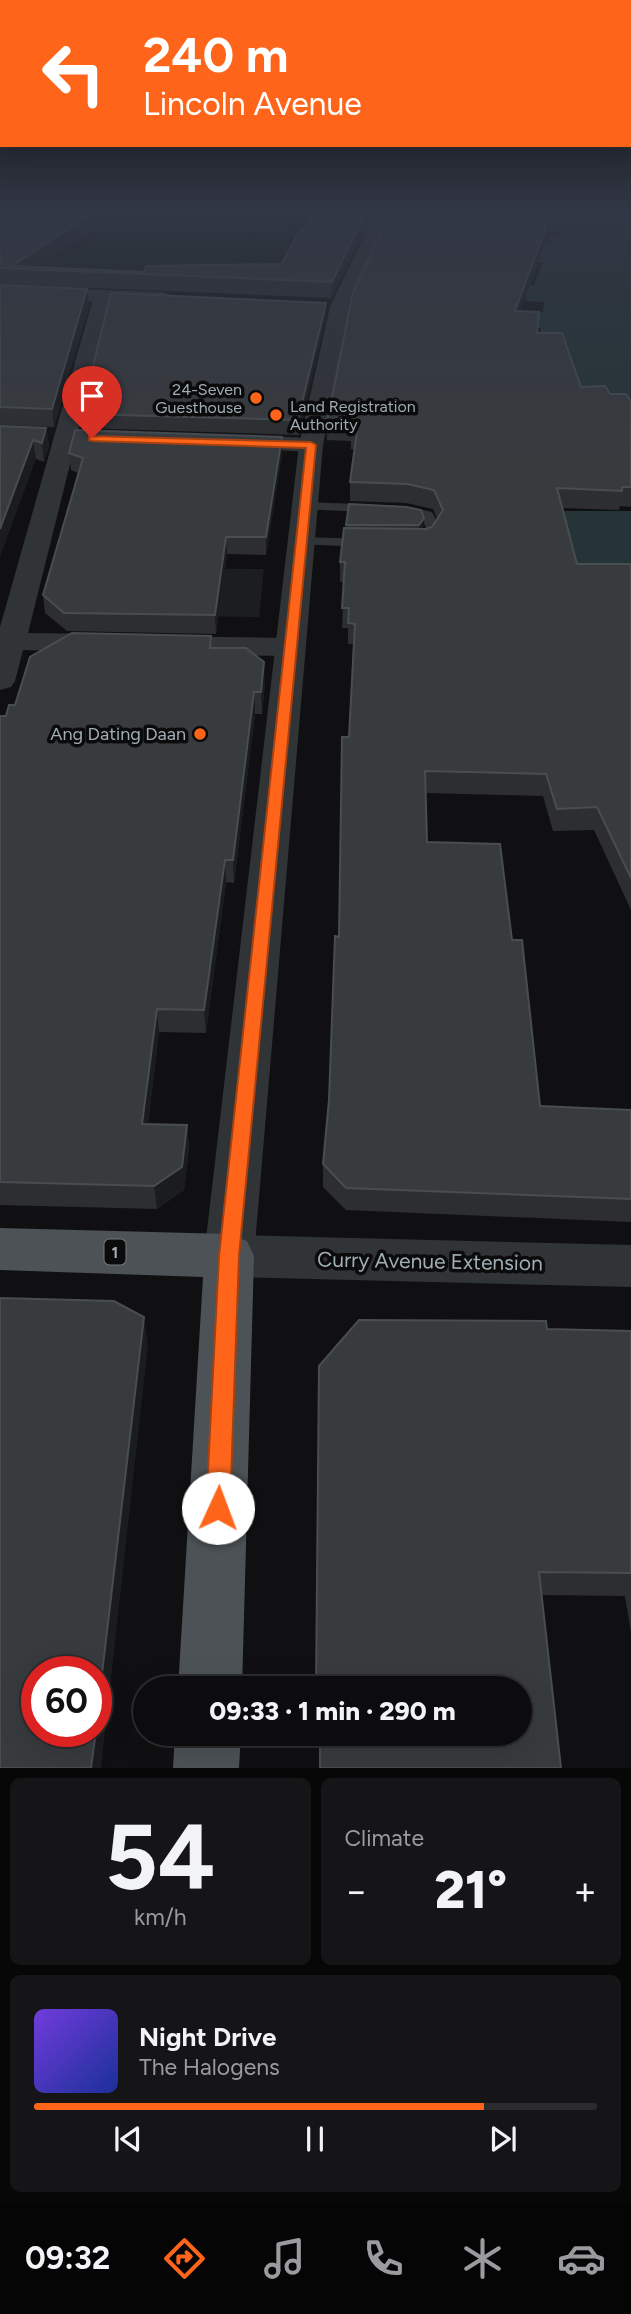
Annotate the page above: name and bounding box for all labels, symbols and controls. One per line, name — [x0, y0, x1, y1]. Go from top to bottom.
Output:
text: 240 m — [143, 25, 289, 84]
icon: left — [28, 28, 119, 119]
text: Lincoln Avenue — [143, 85, 362, 123]
pin — [62, 366, 122, 438]
icon: arrive — [73, 377, 111, 415]
place label: 24-Seven Guesthouse — [155, 380, 242, 417]
marker: 24-Seven Guesthouse — [248, 390, 264, 406]
place label: Land Registration Authority — [290, 397, 416, 434]
marker: Land Registration Authority — [268, 407, 284, 423]
place label: Ang Dating Daan — [50, 723, 186, 745]
marker: Ang Dating Daan — [192, 726, 208, 742]
road number: 1 — [104, 1240, 125, 1264]
street label: Curry Avenue Extension — [317, 1247, 543, 1275]
position arrow — [181, 1471, 255, 1545]
speed limit sign: 60 — [21, 1656, 112, 1747]
text: 09:33 · 1 min · 290 m — [209, 1695, 456, 1727]
text: 54 — [105, 1803, 215, 1912]
text: Climate — [345, 1824, 424, 1852]
text: 21° — [434, 1859, 507, 1921]
text: − — [345, 1868, 368, 1914]
text: + — [573, 1868, 597, 1914]
text: km/h — [134, 1903, 187, 1931]
text: Night Drive — [139, 2021, 276, 2053]
text: The Halogens — [139, 2053, 280, 2081]
icon: previous — [109, 2120, 147, 2158]
icon: pause — [296, 2120, 334, 2158]
icon: next — [484, 2120, 522, 2158]
icon: directions — [160, 2234, 209, 2283]
icon: music — [260, 2234, 309, 2283]
icon: phone — [359, 2234, 408, 2283]
icon: climate — [458, 2234, 507, 2283]
icon: car — [557, 2234, 606, 2283]
text: 09:32 — [25, 2239, 110, 2277]

